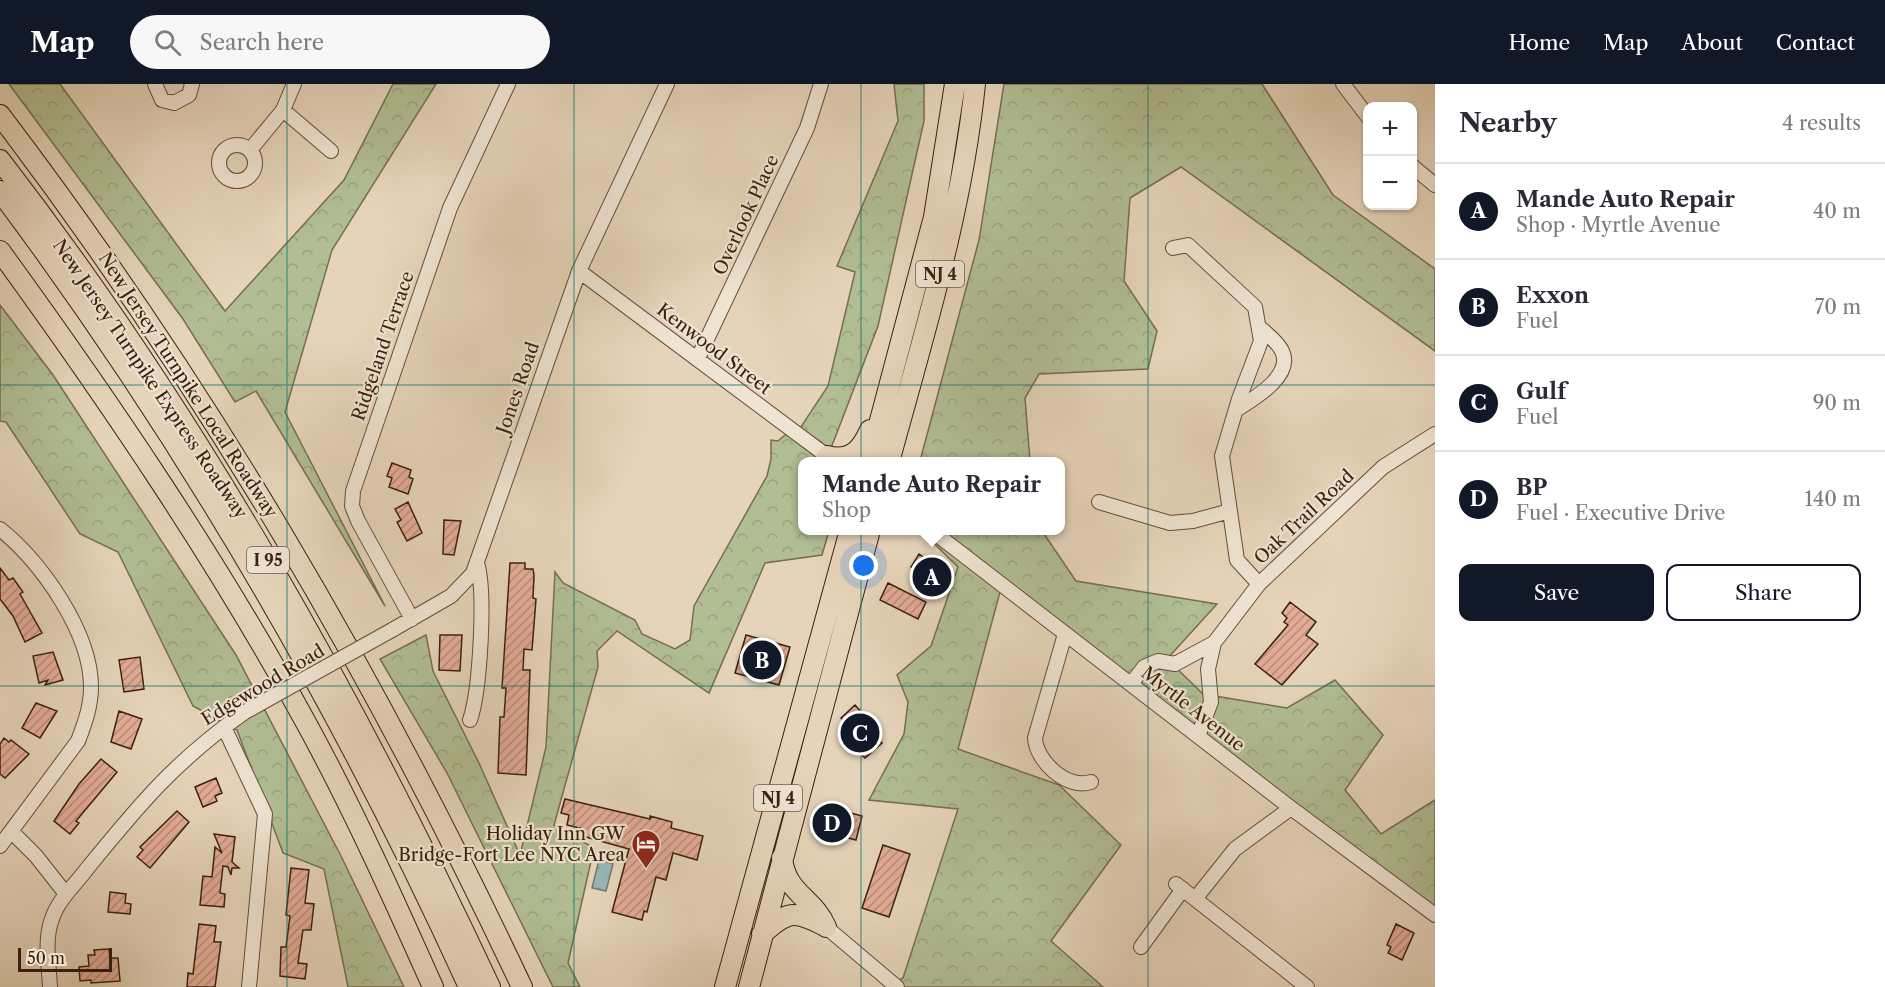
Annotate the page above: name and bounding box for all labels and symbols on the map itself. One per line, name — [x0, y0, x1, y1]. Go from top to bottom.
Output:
street label: Overlook Place — [708, 151, 784, 279]
street label: New Jersey Turnpike Express Roadway — [48, 235, 253, 524]
street label: New Jersey Turnpike Local Roadway — [94, 248, 283, 523]
road number: NJ 4 — [916, 261, 964, 287]
street label: Ridgeland Terrace — [347, 268, 419, 424]
street label: Kenwood Street — [652, 299, 776, 400]
street label: Jones Road — [491, 339, 544, 440]
street label: Oak Trail Road — [1250, 465, 1358, 569]
road number: I 95 — [247, 547, 289, 573]
your location — [849, 551, 878, 580]
pin: A — [912, 554, 952, 600]
pin: B — [742, 638, 782, 682]
street label: Edgewood Road — [198, 640, 328, 730]
street label: Myrtle Avenue — [1137, 662, 1249, 756]
pin: C — [840, 710, 880, 756]
road number: NJ 4 — [754, 785, 802, 811]
pin: D — [812, 800, 852, 846]
place label: Holiday Inn GW Bridge-Fort Lee NYC Area — [398, 823, 626, 866]
hotel icon: Holiday Inn GW Bridge-Fort Lee NYC Area — [630, 828, 662, 870]
scale bar — [18, 945, 112, 972]

